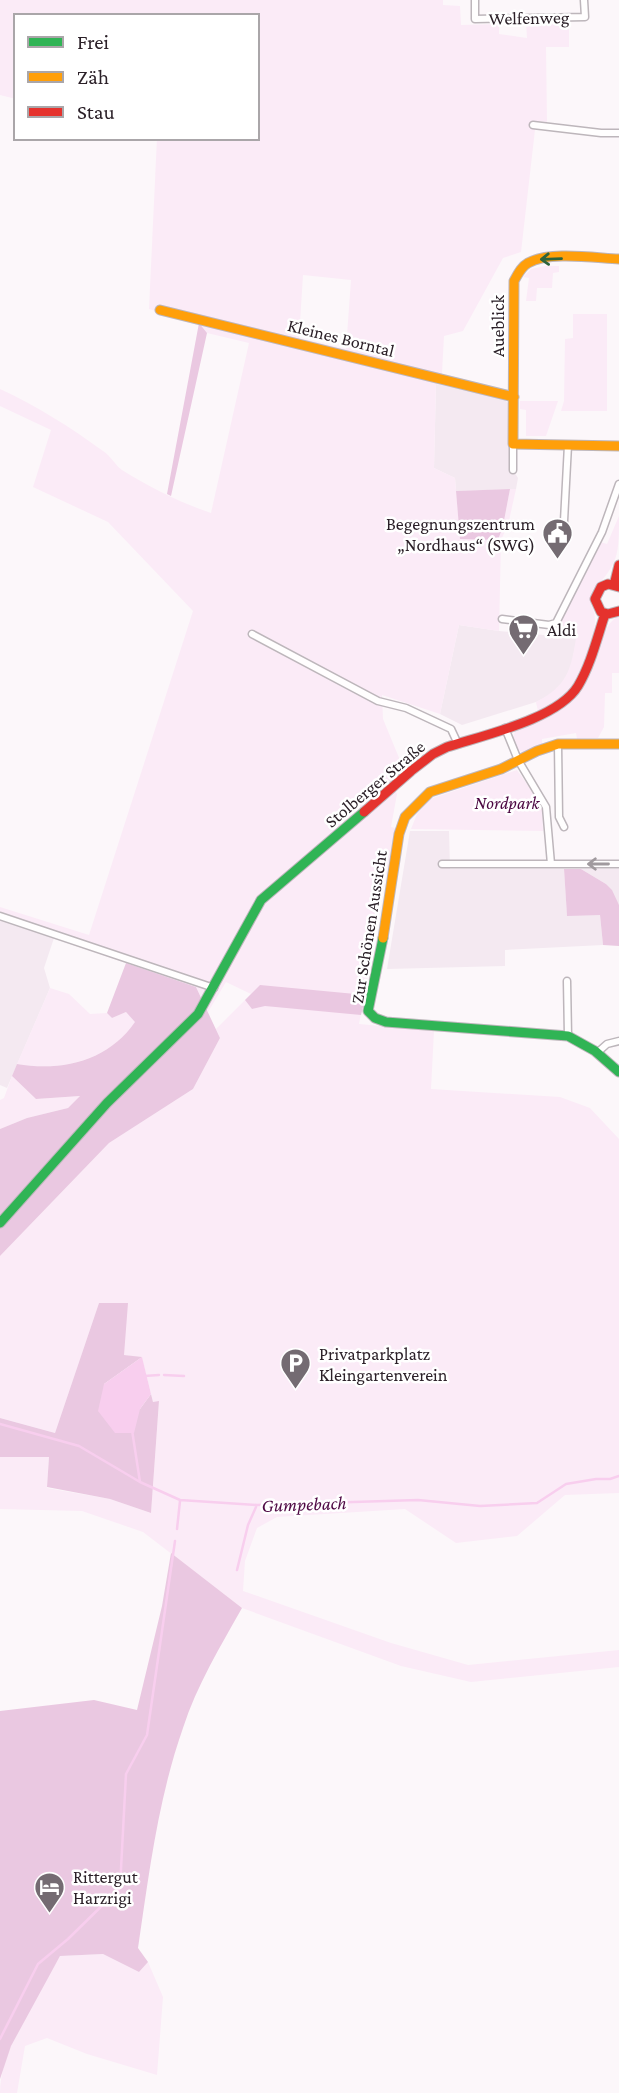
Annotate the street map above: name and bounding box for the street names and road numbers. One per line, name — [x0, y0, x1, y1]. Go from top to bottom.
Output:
street label: Welfenweg — [488, 7, 570, 29]
street label: Aueblick — [488, 295, 508, 357]
street label: Kleines Borntal — [285, 315, 397, 361]
street label: Stolberger Straße — [321, 736, 429, 832]
street label: Zur Schönen Aussicht — [347, 848, 391, 1005]

